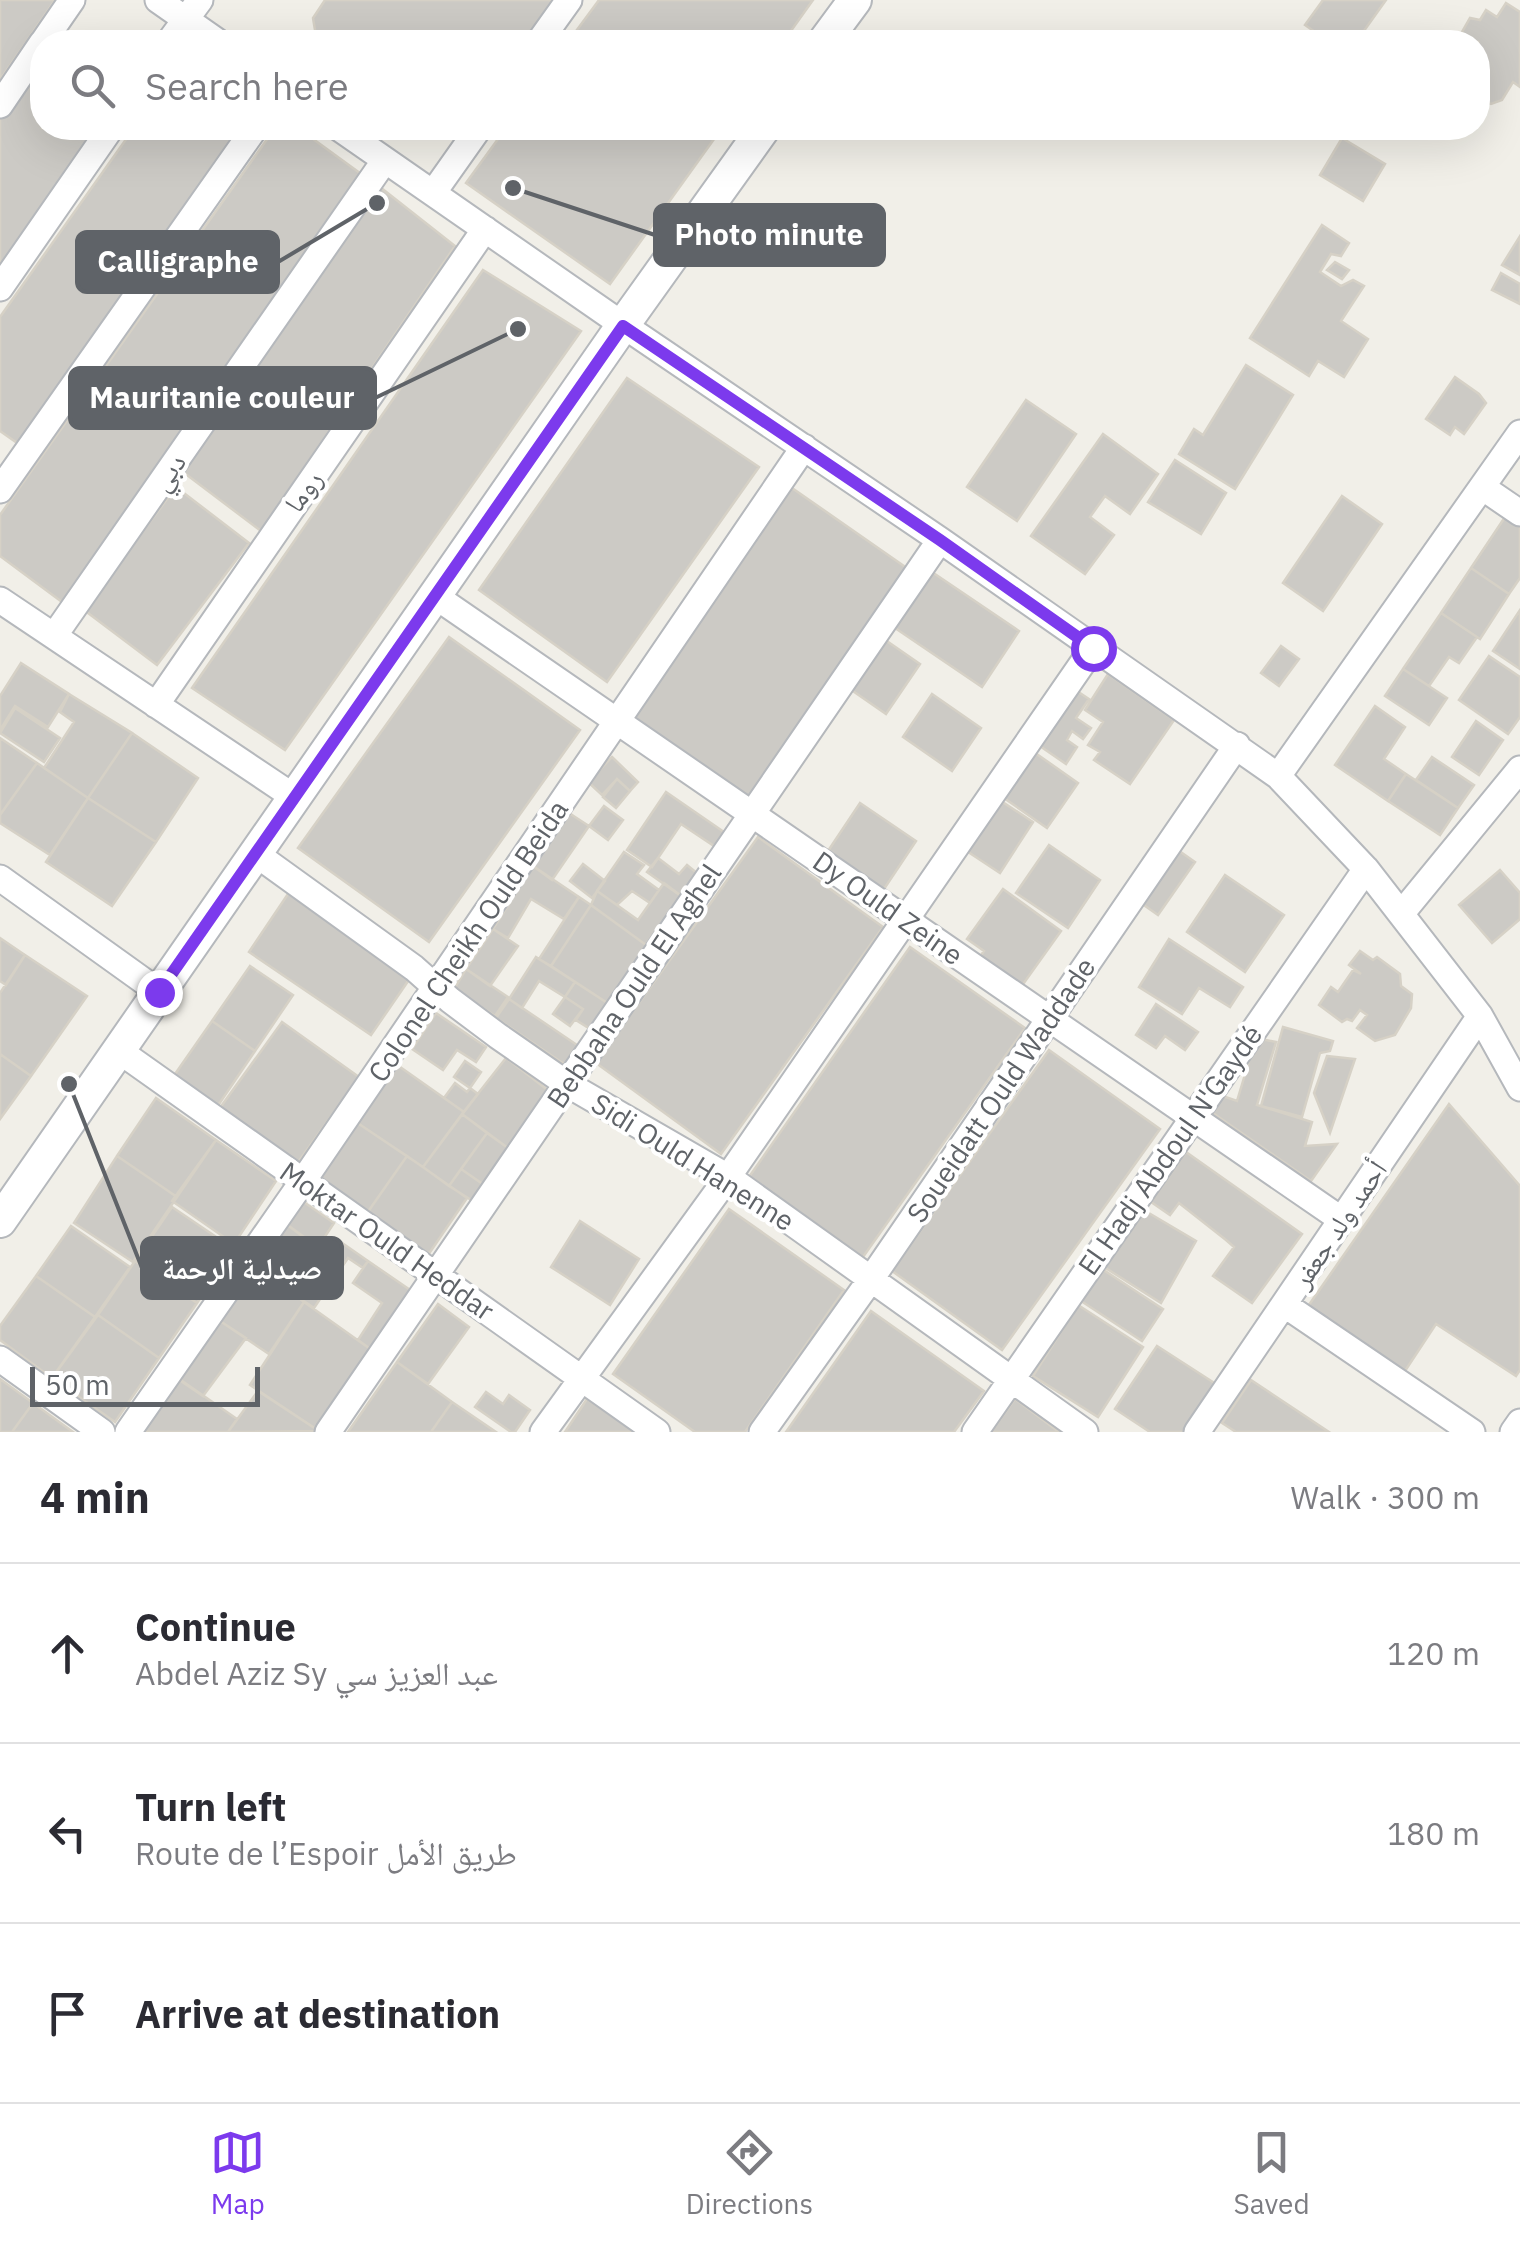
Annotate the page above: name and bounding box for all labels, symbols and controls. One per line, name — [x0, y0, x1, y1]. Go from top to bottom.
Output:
search box — [30, 30, 1490, 140]
icon: search — [65, 58, 120, 113]
text: Search here — [145, 61, 349, 110]
callout: Photo minute — [655, 205, 884, 265]
text: Photo minute — [674, 214, 864, 253]
callout: Calligraphe — [77, 232, 278, 292]
text: Calligraphe — [97, 241, 259, 280]
callout: Mauritanie couleur — [70, 368, 375, 428]
text: Mauritanie couleur — [89, 377, 355, 416]
street label: دبي — [141, 445, 198, 501]
street label: روما — [275, 462, 330, 519]
route start — [1071, 626, 1117, 672]
street label: Colonel Cheikh Ould Beida — [359, 792, 576, 1089]
street label: Dy Ould Zeine — [806, 842, 971, 973]
street label: Bebbaha Ould El Aghel — [538, 856, 729, 1115]
street label: Soueidatt Ould Waddade — [898, 950, 1103, 1230]
route end — [137, 970, 183, 1016]
street label: El Hadj Abdoul N'Gaydé — [1069, 1017, 1270, 1282]
street label: Sidi Ould Hanenne — [585, 1084, 802, 1239]
street label: Moktar Ould Heddar — [273, 1153, 502, 1328]
street label: أحمد ولد جعفر — [1282, 1153, 1395, 1296]
callout: صيدلية الرحمة — [142, 1238, 342, 1298]
text: صيدلية الرحمة — [162, 1248, 322, 1287]
scale bar — [30, 1362, 260, 1406]
text: 50 m — [45, 1366, 110, 1403]
text: 4 min — [40, 1470, 150, 1525]
text: Walk · 300 m — [1291, 1476, 1480, 1518]
text: Continue — [135, 1602, 296, 1651]
icon: ahead — [40, 1626, 95, 1681]
text: 120 m — [1387, 1632, 1480, 1674]
text: Abdel Aziz Sy عبد العزيز سي — [135, 1652, 498, 1694]
text: Turn left — [135, 1782, 286, 1831]
icon: left — [40, 1806, 95, 1861]
text: 180 m — [1387, 1812, 1480, 1854]
text: Route de l’Espoir طريق الأمل — [135, 1832, 517, 1874]
icon: arrive — [40, 1986, 95, 2041]
text: Arrive at destination — [135, 1989, 500, 2038]
tab: Map — [210, 2125, 265, 2222]
tab: Directions — [686, 2125, 813, 2222]
tab: Saved — [1234, 2125, 1310, 2222]

